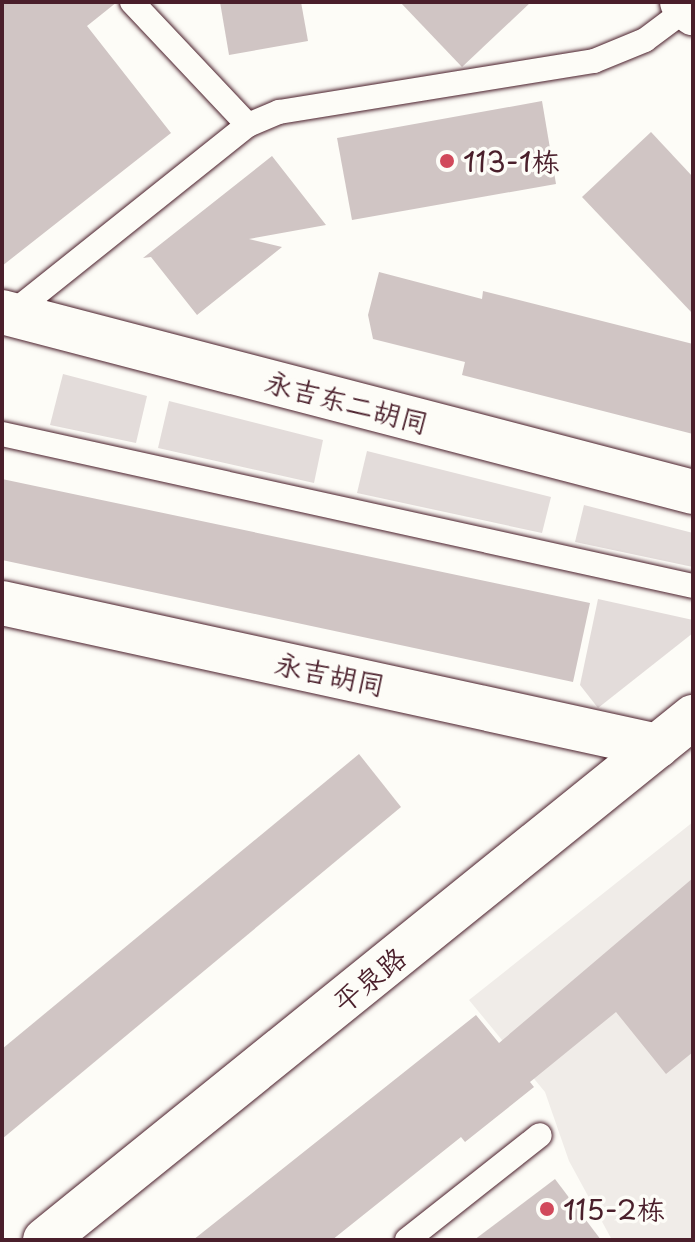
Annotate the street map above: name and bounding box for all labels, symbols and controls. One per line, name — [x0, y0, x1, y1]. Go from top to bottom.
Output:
place label: 113-1栋 — [463, 144, 560, 178]
marker: 113-1栋 — [438, 152, 456, 170]
street label: 永吉东二胡同 — [262, 364, 432, 440]
street label: 永吉胡同 — [272, 646, 388, 702]
street label: 平泉路 — [326, 940, 412, 1018]
place label: 115-2栋 — [563, 1192, 665, 1226]
marker: 115-2栋 — [538, 1200, 556, 1218]

